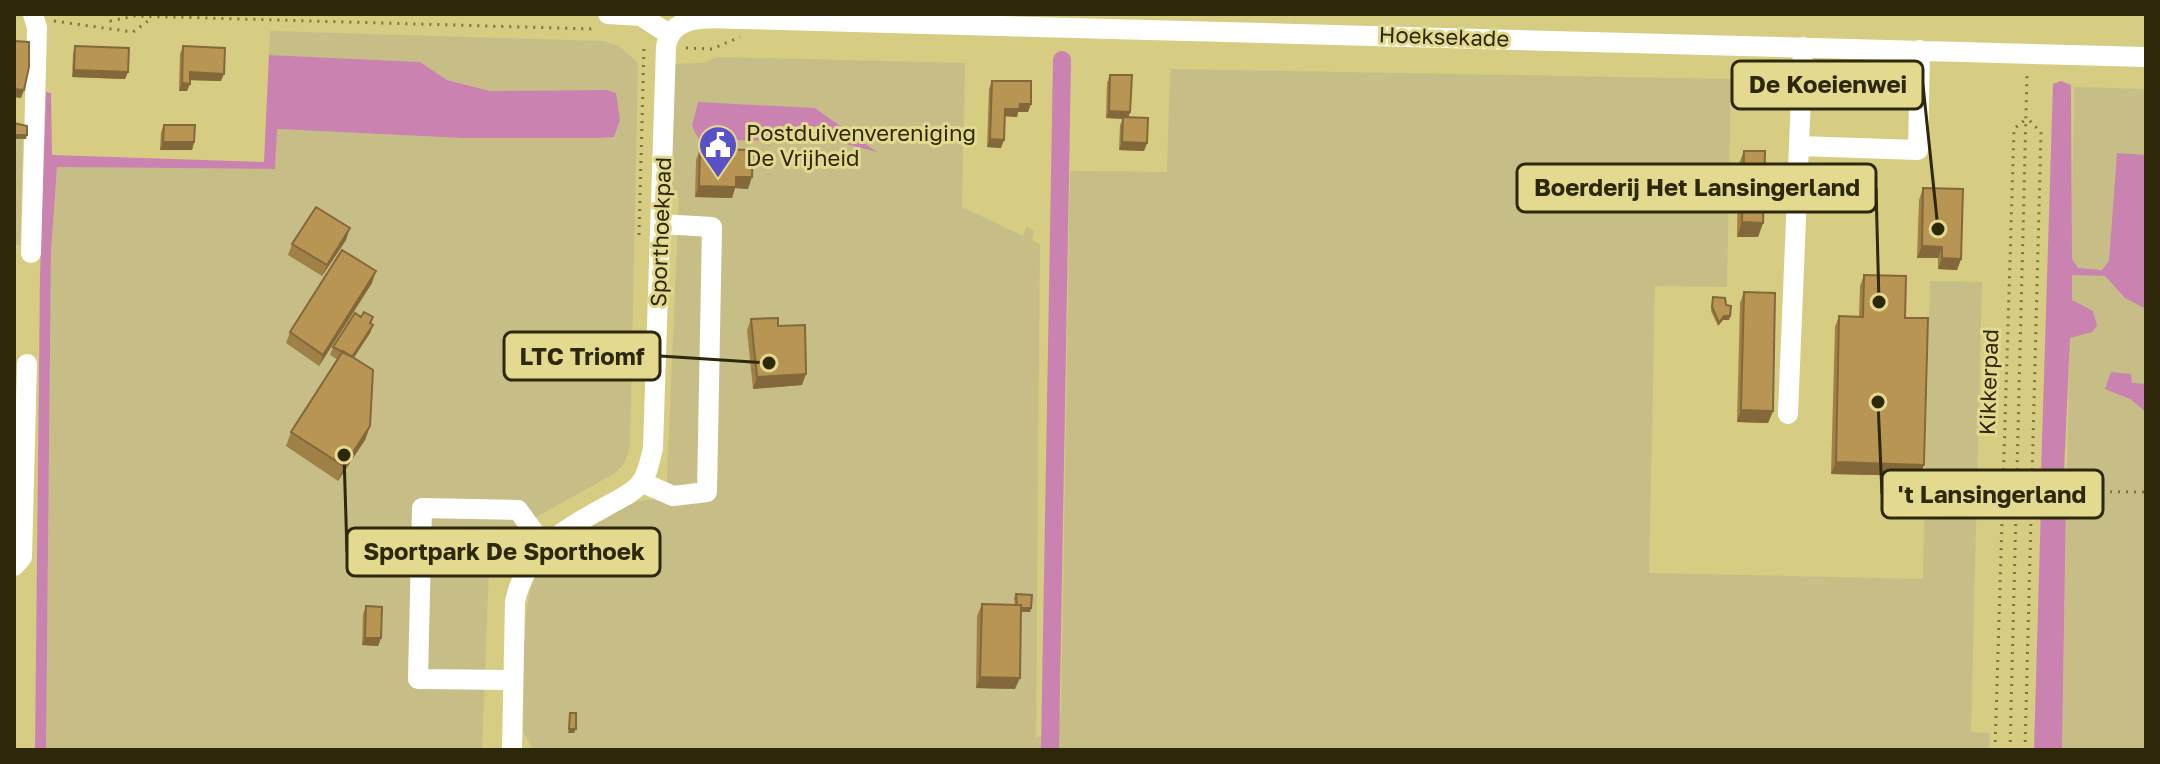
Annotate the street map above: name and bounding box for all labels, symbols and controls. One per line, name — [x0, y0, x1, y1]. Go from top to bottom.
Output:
street label: Hoeksekade — [1378, 20, 1510, 52]
callout: De Koeienwei — [1732, 61, 1923, 109]
text: De Koeienwei — [1749, 69, 1907, 98]
place label: Postduivenvereniging De Vrijheid — [746, 119, 976, 171]
public building icon: Postduivenvereniging De Vrijheid — [697, 124, 739, 179]
street label: Sporthoekpad — [644, 157, 676, 307]
callout: Boerderij Het Lansingerland — [1517, 164, 1876, 212]
text: Boerderij Het Lansingerland — [1534, 172, 1860, 201]
street label: Kikkerpad — [1973, 328, 2003, 436]
callout: LTC Triomf — [504, 332, 660, 380]
text: LTC Triomf — [520, 341, 645, 370]
callout: 't Lansingerland — [1882, 470, 2103, 518]
text: 't Lansingerland — [1898, 479, 2086, 508]
callout: Sportpark De Sporthoek — [347, 528, 660, 576]
text: Sportpark De Sporthoek — [363, 536, 645, 565]

